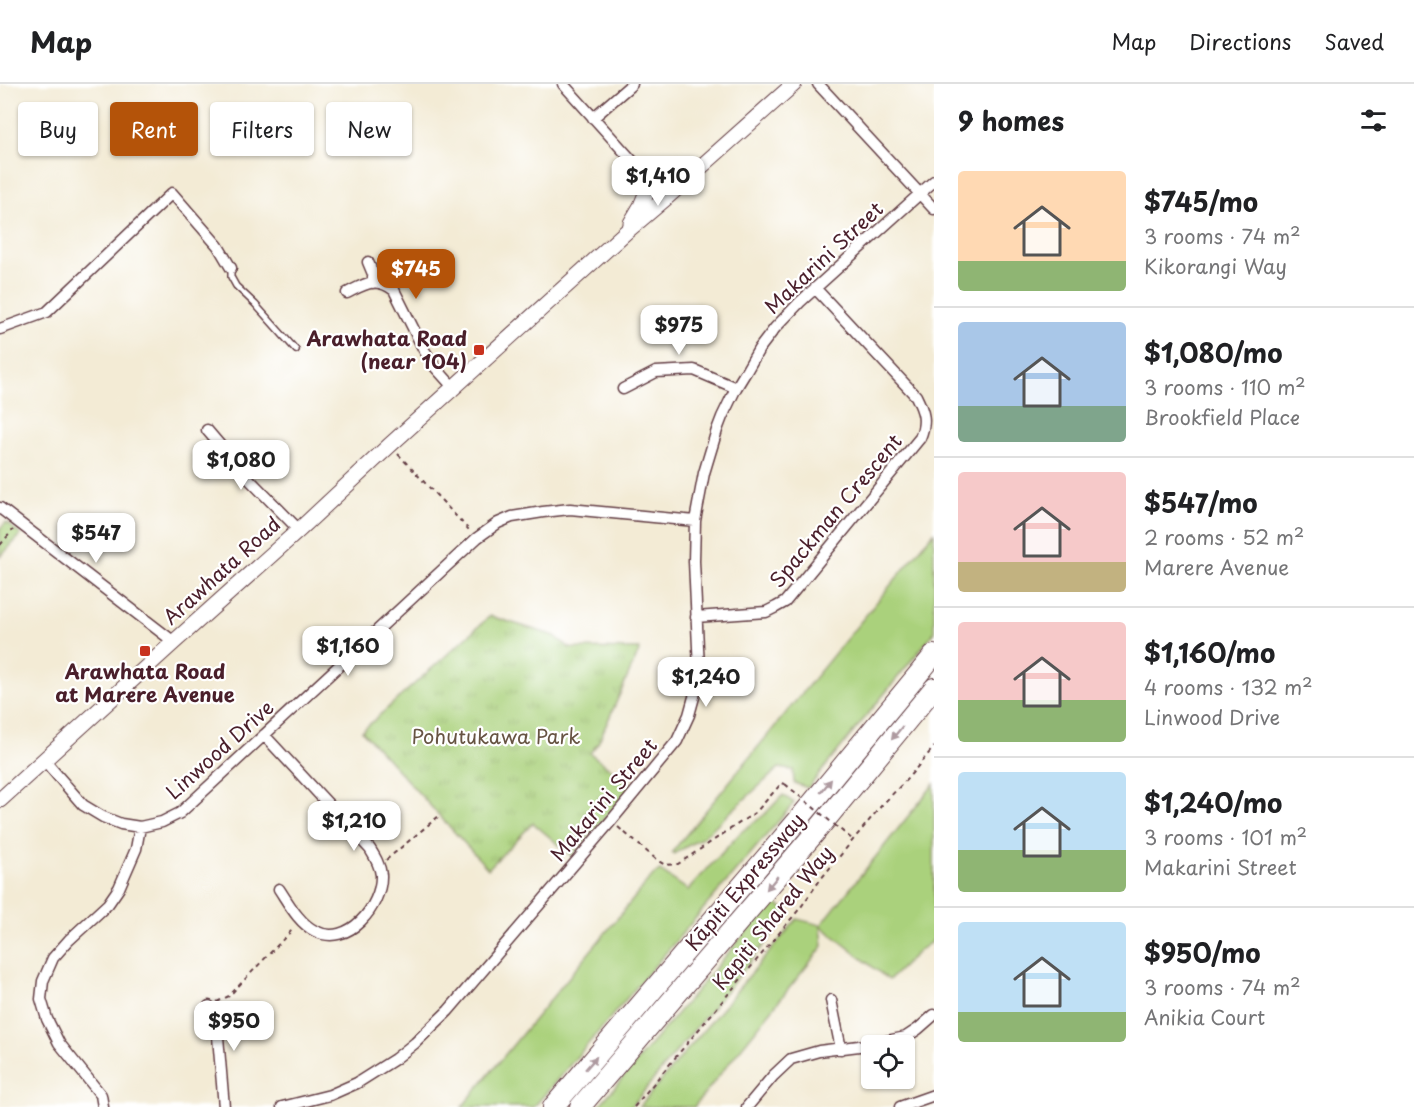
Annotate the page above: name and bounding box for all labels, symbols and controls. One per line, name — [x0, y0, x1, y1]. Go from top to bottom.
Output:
text: Map — [30, 20, 92, 63]
text: Map — [1111, 25, 1156, 57]
text: Directions — [1189, 25, 1291, 57]
text: Saved — [1324, 25, 1384, 57]
text: 9 homes — [958, 101, 1064, 140]
chip: Buy — [18, 102, 98, 156]
chip: Rent — [110, 102, 198, 156]
chip: Filters — [210, 102, 314, 156]
chip: New — [326, 102, 412, 156]
icon: filters — [1357, 104, 1390, 137]
pin: $1,410 — [609, 156, 707, 207]
text: $1,410 — [626, 160, 690, 190]
text: $745/mo — [1144, 182, 1258, 221]
street label: Makarini Street — [757, 194, 889, 320]
icon: home — [1006, 195, 1078, 267]
text: 3 rooms · 74 m² — [1144, 221, 1301, 251]
pin: $745 — [380, 249, 452, 300]
text: Kikorangi Way — [1144, 251, 1287, 281]
text: $745 — [391, 253, 441, 283]
pin: $975 — [643, 305, 715, 356]
text: $975 — [654, 309, 704, 339]
place label: Arawhata Road (near 104) — [305, 323, 467, 376]
text: $1,080/mo — [1144, 333, 1282, 372]
marker: Arawhata Road (near 104) — [472, 343, 486, 357]
icon: home — [1006, 346, 1078, 418]
text: 3 rooms · 110 m² — [1144, 372, 1306, 402]
text: Brookfield Place — [1144, 402, 1300, 432]
street label: Spackman Crescent — [762, 427, 909, 594]
pin: $1,080 — [192, 440, 290, 491]
text: $1,080 — [207, 444, 275, 474]
text: $547/mo — [1144, 483, 1258, 522]
icon: home — [1006, 496, 1078, 568]
street label: Arawhata Road — [156, 509, 287, 631]
pin: $547 — [60, 513, 132, 564]
text: $547 — [71, 517, 121, 547]
text: 2 rooms · 52 m² — [1144, 522, 1304, 552]
text: Marere Avenue — [1144, 552, 1289, 582]
pin: $1,160 — [299, 626, 397, 677]
text: $1,160 — [316, 630, 380, 660]
text: $1,160/mo — [1144, 633, 1275, 672]
marker: Arawhata Road at Marere Avenue — [138, 644, 152, 658]
icon: home — [1006, 646, 1078, 718]
place label: Arawhata Road at Marere Avenue — [55, 656, 235, 709]
pin: $1,240 — [657, 657, 755, 708]
text: $1,240 — [672, 661, 740, 691]
text: 4 rooms · 132 m² — [1144, 672, 1313, 702]
street label: Linwood Drive — [159, 693, 280, 806]
text: Linwood Drive — [1144, 702, 1280, 732]
park label: Pohutukawa Park — [412, 721, 580, 751]
one-way arrow — [891, 725, 904, 740]
street label: Makarini Street — [543, 731, 664, 867]
one-way arrow — [819, 779, 832, 794]
text: $1,240/mo — [1144, 783, 1282, 822]
icon: home — [1006, 796, 1078, 868]
pin: $1,210 — [305, 801, 403, 852]
text: $1,210 — [322, 805, 386, 835]
street label: Kāpiti Expressway — [677, 806, 811, 957]
text: 3 rooms · 101 m² — [1144, 822, 1307, 852]
street label: Kapiti Shared Way — [704, 839, 840, 996]
text: Makarini Street — [1144, 852, 1297, 882]
one-way arrow — [766, 875, 779, 891]
text: $950/mo — [1144, 933, 1260, 972]
icon: home — [1006, 946, 1078, 1018]
text: 3 rooms · 74 m² — [1144, 972, 1301, 1002]
pin: $950 — [198, 1001, 270, 1052]
text: Anikia Court — [1144, 1002, 1265, 1032]
text: $950 — [208, 1005, 260, 1035]
map controls — [861, 1035, 915, 1089]
button: locate — [861, 1035, 915, 1089]
one-way arrow — [584, 1056, 597, 1071]

